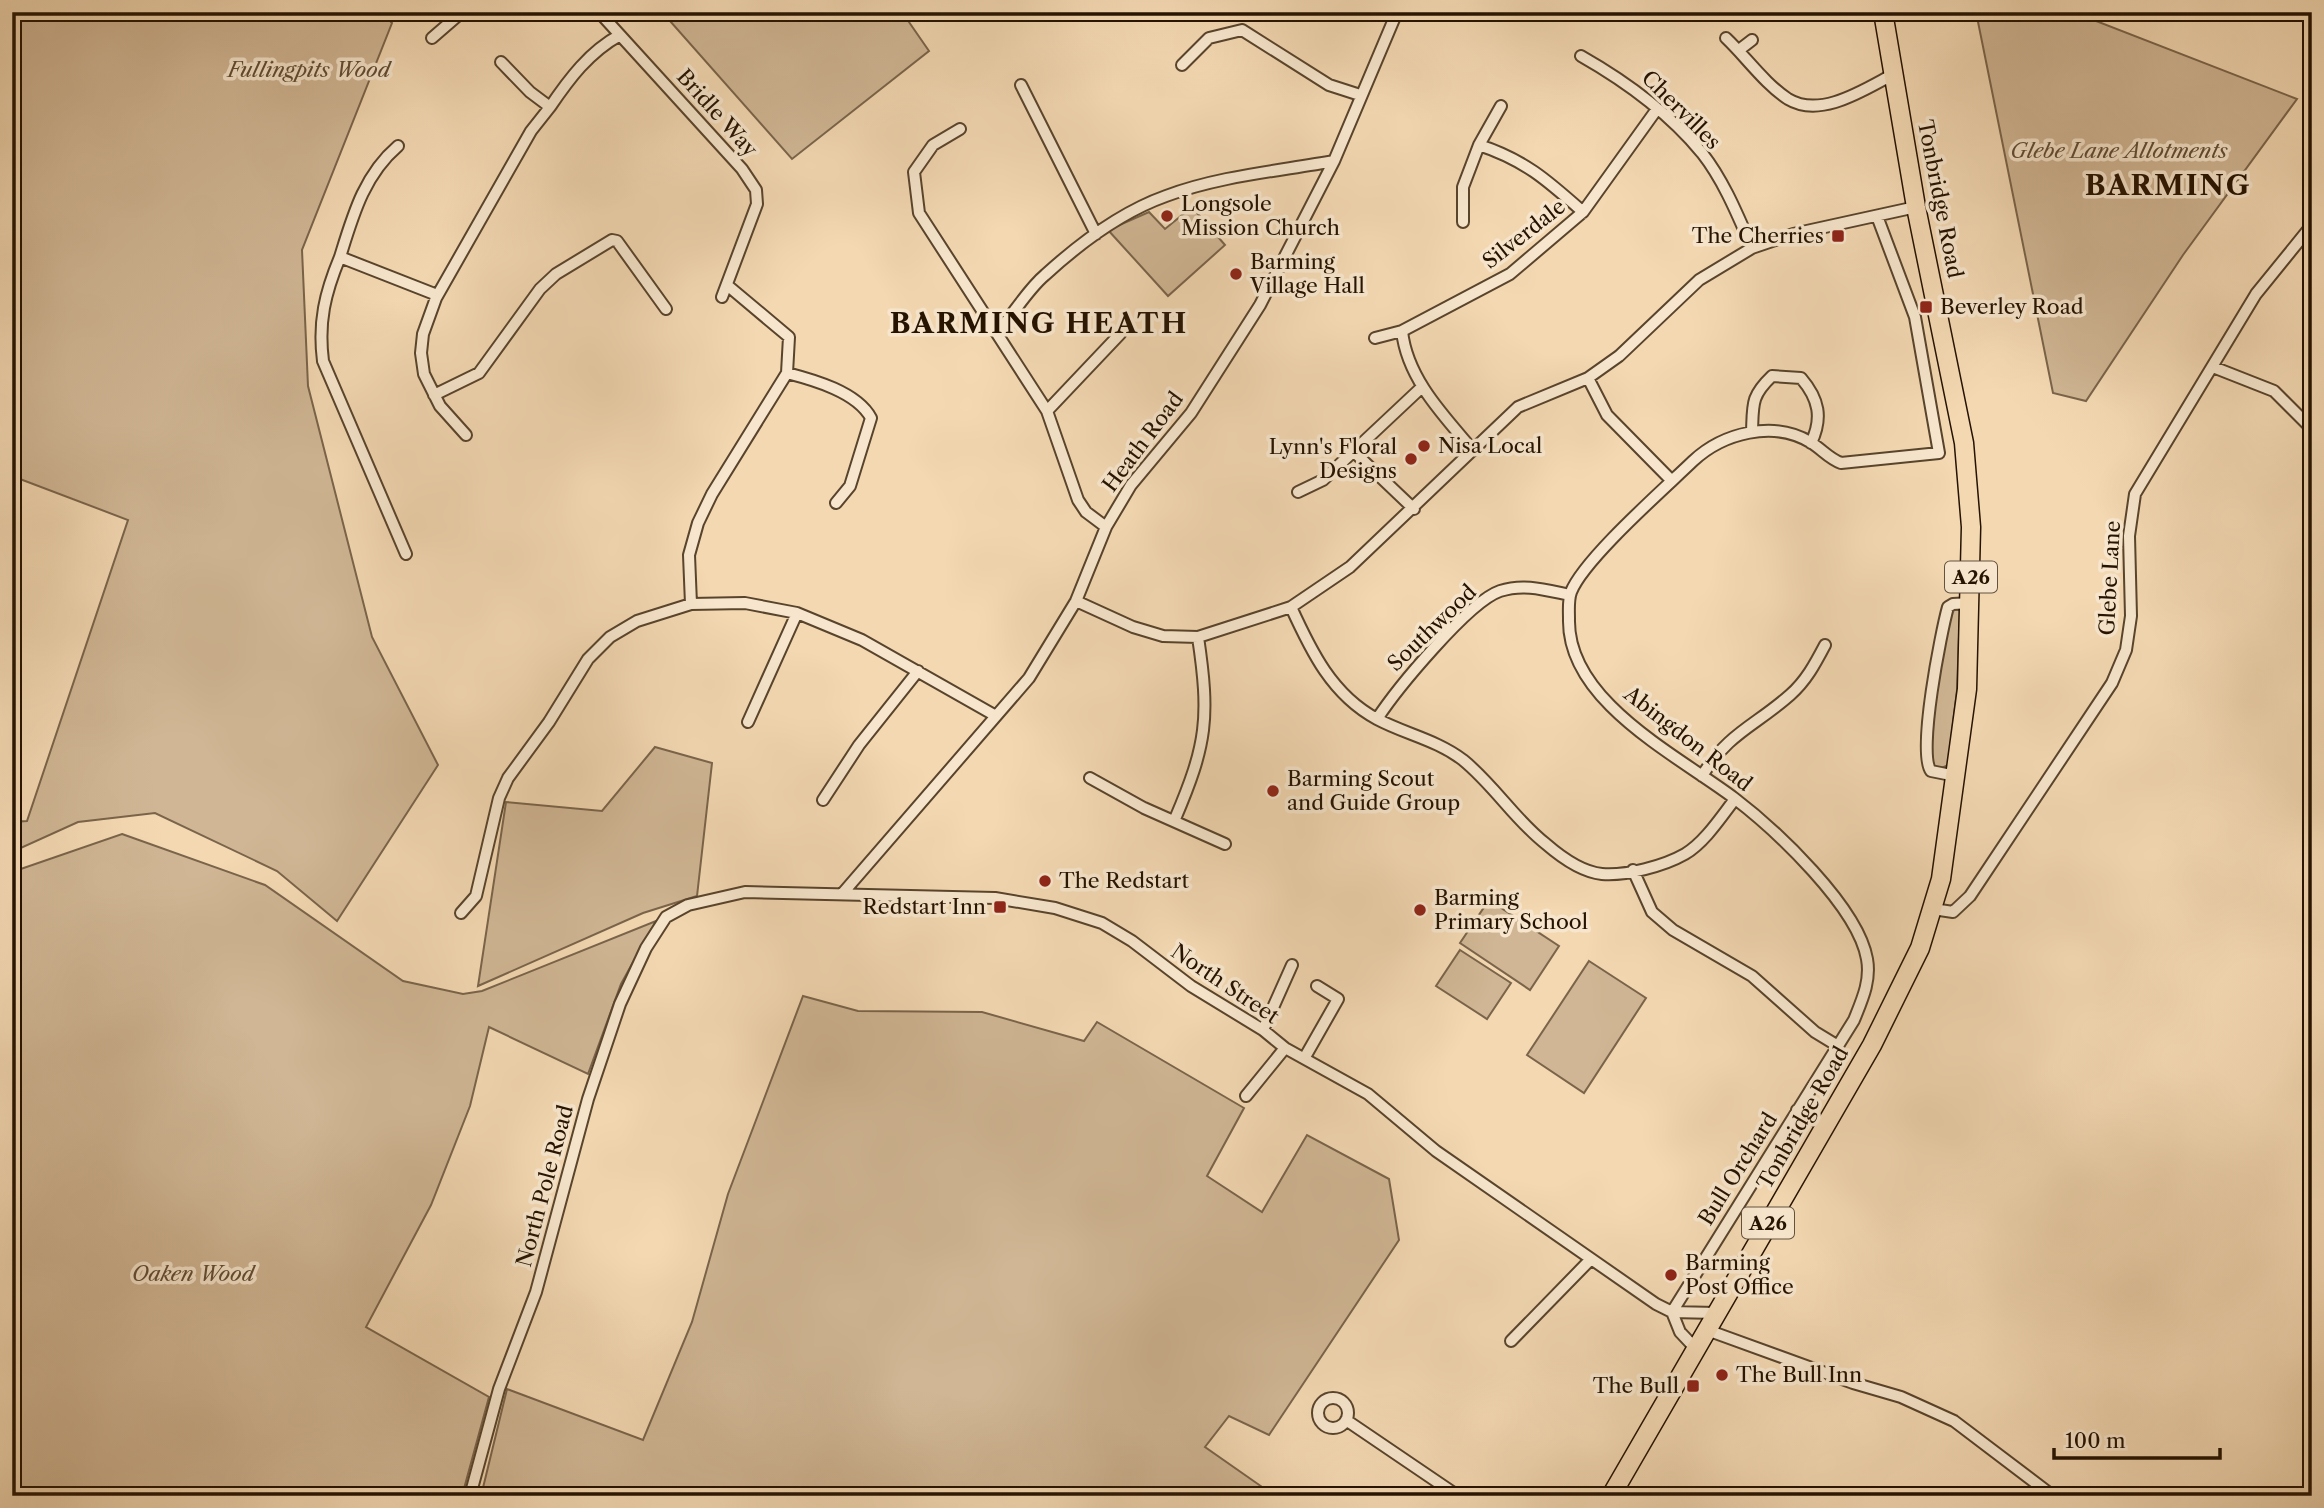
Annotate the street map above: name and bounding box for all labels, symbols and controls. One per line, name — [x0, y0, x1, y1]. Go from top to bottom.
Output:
park label: Fullingpits Wood — [226, 57, 393, 82]
street label: Bridle Way — [672, 64, 763, 162]
street label: Chervilles — [1637, 65, 1726, 154]
street label: Tonbridge Road — [1913, 118, 1968, 280]
park label: Glebe Lane Allotments — [2010, 138, 2228, 163]
district label: BARMING — [2085, 168, 2251, 202]
place label: Longsole Mission Church — [1181, 191, 1340, 240]
street label: Silverdale — [1477, 194, 1570, 274]
marker: Longsole Mission Church — [1159, 208, 1175, 224]
place label: The Cherries — [1692, 223, 1824, 248]
marker: The Cherries — [1830, 228, 1846, 244]
place label: Barming Village Hall — [1249, 249, 1365, 298]
marker: Barming Village Hall — [1228, 266, 1244, 282]
place label: Beverley Road — [1940, 294, 2084, 319]
marker: Beverley Road — [1918, 299, 1934, 315]
district label: BARMING HEATH — [890, 306, 1188, 340]
street label: Heath Road — [1097, 387, 1188, 497]
place label: Nisa Local — [1438, 433, 1542, 458]
place label: Lynn's Floral Designs — [1269, 434, 1397, 483]
marker: Nisa Local — [1416, 438, 1432, 454]
marker: Lynn's Floral Designs — [1403, 451, 1419, 467]
street label: Glebe Lane — [2094, 520, 2125, 636]
road number: A26 — [1945, 562, 1997, 592]
street label: Southwood — [1382, 579, 1481, 676]
street label: Abingdon Road — [1619, 680, 1757, 796]
place label: Barming Scout and Guide Group — [1287, 766, 1460, 815]
marker: Barming Scout and Guide Group — [1265, 783, 1281, 799]
place label: The Redstart — [1059, 868, 1189, 893]
marker: The Redstart — [1037, 873, 1053, 889]
place label: Barming Primary School — [1434, 885, 1588, 934]
place label: Redstart Inn — [863, 894, 986, 919]
marker: Redstart Inn — [992, 899, 1008, 915]
marker: Barming Primary School — [1412, 902, 1428, 918]
street label: North Street — [1167, 938, 1284, 1029]
street label: Tonbridge Road — [1752, 1042, 1854, 1194]
street label: North Pole Road — [511, 1102, 578, 1269]
street label: Bull Orchard — [1693, 1108, 1782, 1230]
road number: A26 — [1742, 1208, 1794, 1238]
place label: Barming Post Office — [1685, 1250, 1794, 1299]
park label: Oaken Wood — [132, 1261, 257, 1286]
marker: Barming Post Office — [1663, 1267, 1679, 1283]
place label: The Bull Inn — [1736, 1362, 1862, 1387]
marker: The Bull Inn — [1714, 1367, 1730, 1383]
place label: The Bull — [1593, 1373, 1679, 1398]
marker: The Bull — [1685, 1378, 1701, 1394]
scale bar — [2054, 1417, 2221, 1461]
text: 100 m — [2065, 1428, 2126, 1453]

